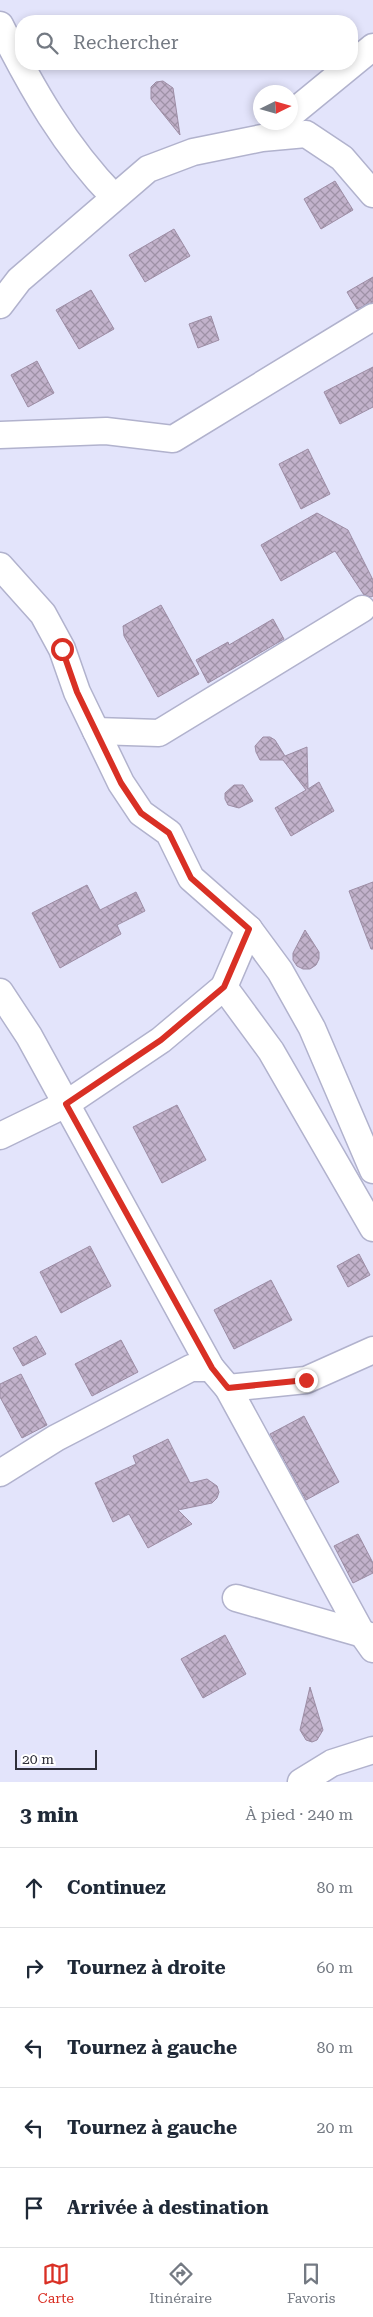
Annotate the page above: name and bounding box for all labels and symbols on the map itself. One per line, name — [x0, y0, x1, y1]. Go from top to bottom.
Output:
north arrow — [253, 85, 298, 130]
route start — [51, 638, 74, 661]
route end — [295, 1369, 318, 1392]
scale bar — [15, 1747, 98, 1770]

